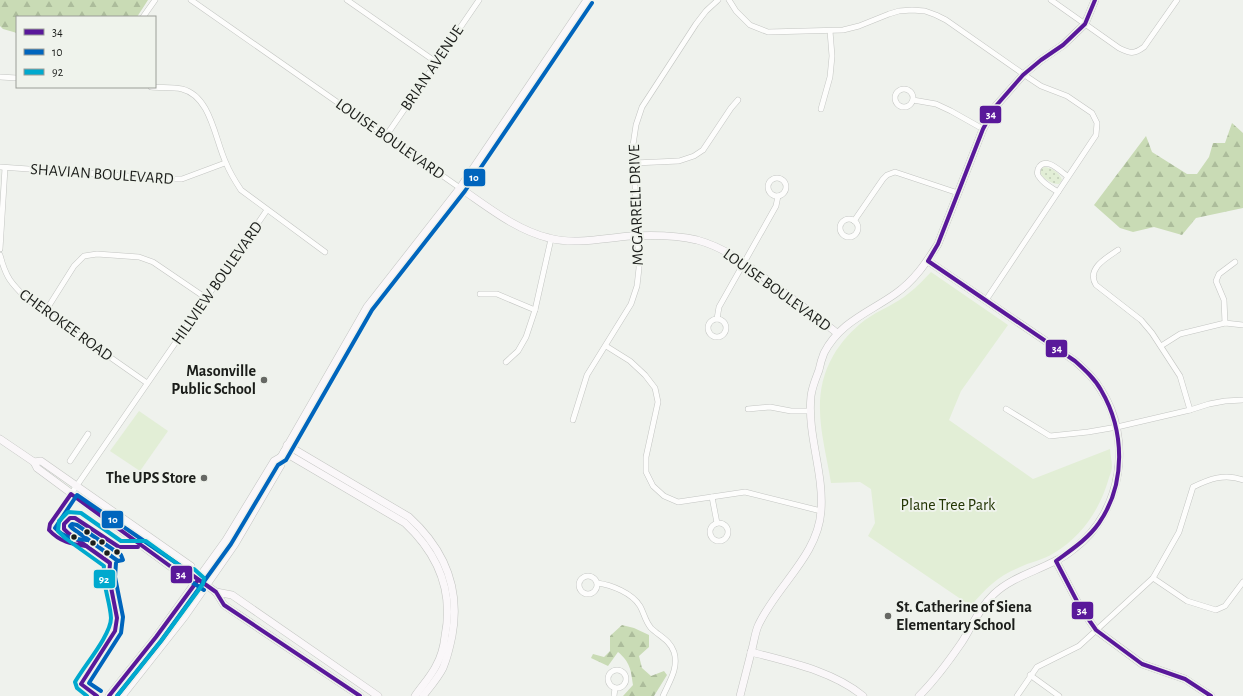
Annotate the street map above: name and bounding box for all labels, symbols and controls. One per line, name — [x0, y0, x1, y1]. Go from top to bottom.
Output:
legend — [16, 16, 156, 88]
street label: BRIAN AVENUE — [398, 22, 466, 113]
text: 34 — [52, 26, 63, 38]
text: 10 — [52, 46, 62, 58]
text: 92 — [52, 66, 64, 78]
street label: LOUISE BOULEVARD — [333, 96, 447, 182]
line badge: 34 — [979, 105, 1002, 124]
text: 34 — [986, 109, 997, 120]
street label: MCGARRELL DRIVE — [626, 144, 646, 266]
street label: SHAVIAN BOULEVARD — [30, 161, 174, 187]
line badge: 10 — [463, 168, 486, 187]
text: 10 — [469, 172, 479, 183]
street label: HILLVIEW BOULEVARD — [169, 219, 265, 347]
street label: LOUISE BOULEVARD — [720, 246, 834, 334]
street label: CHEROKEE ROAD — [16, 286, 116, 364]
line badge: 34 — [1045, 339, 1068, 358]
text: 34 — [1052, 343, 1063, 354]
place label: Masonville Public School — [171, 363, 256, 397]
marker: Masonville Public School — [259, 375, 269, 385]
place label: The UPS Store — [106, 470, 196, 486]
marker: The UPS Store — [199, 473, 209, 483]
park label: Plane Tree Park — [901, 497, 996, 513]
line badge: 10 — [101, 510, 124, 529]
text: 10 — [108, 514, 118, 525]
unlabelled marker — [82, 527, 92, 537]
unlabelled marker — [69, 532, 79, 542]
unlabelled marker — [97, 537, 107, 547]
unlabelled marker — [88, 538, 98, 548]
unlabelled marker — [112, 547, 122, 557]
unlabelled marker — [102, 548, 112, 558]
line badge: 34 — [170, 565, 193, 584]
line badge: 92 — [93, 569, 116, 589]
text: 34 — [176, 569, 187, 580]
text: 92 — [99, 574, 109, 585]
place label: St. Catherine of Siena Elementary School — [896, 599, 1032, 634]
line badge: 34 — [1071, 601, 1094, 620]
text: 34 — [1077, 605, 1088, 616]
marker: St. Catherine of Siena Elementary School — [883, 611, 893, 621]

